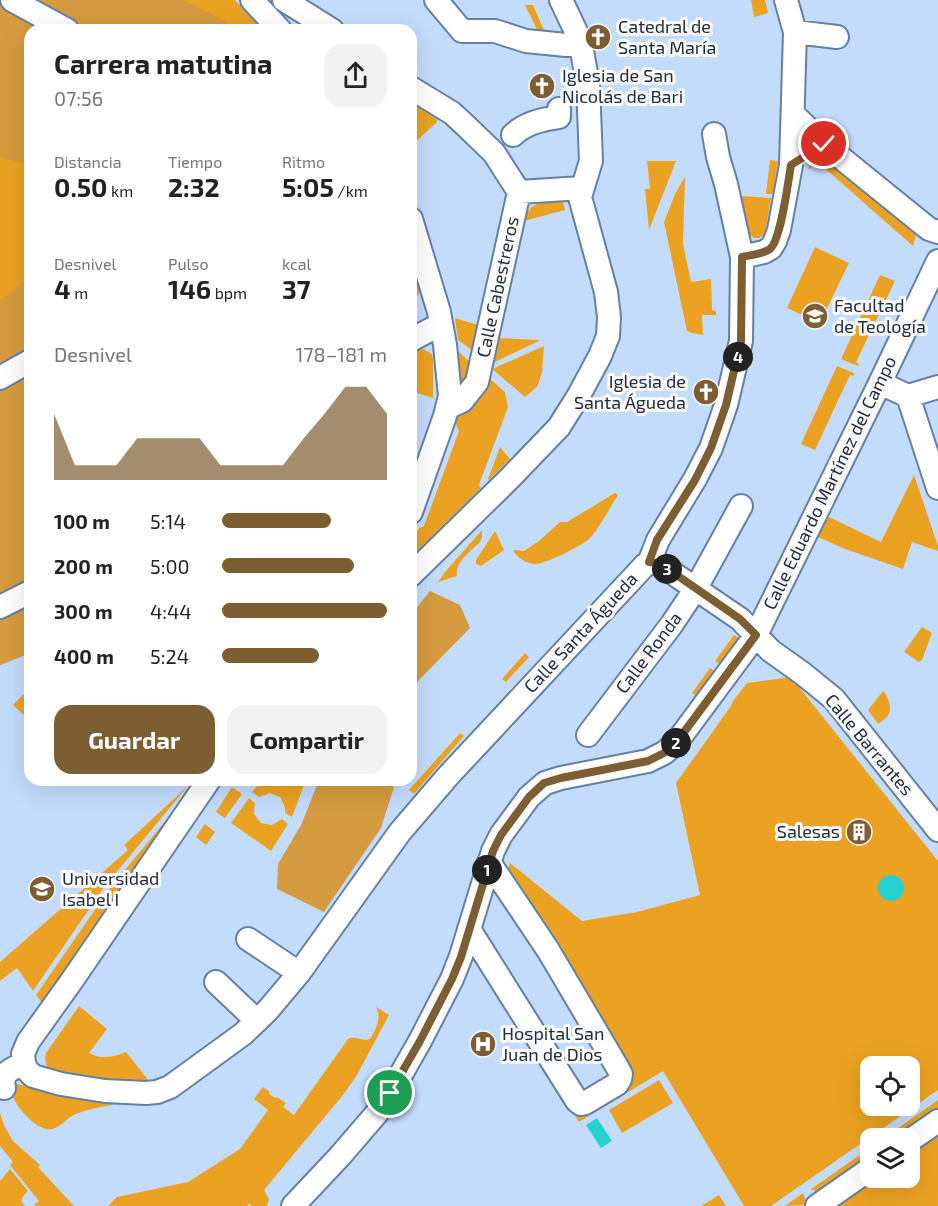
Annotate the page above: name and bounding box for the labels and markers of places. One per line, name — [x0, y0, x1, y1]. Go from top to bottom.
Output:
place label: Catedral de Santa María — [618, 15, 716, 58]
church icon: Catedral de Santa María — [583, 22, 613, 52]
place label: Iglesia de San Nicolás de Bari — [562, 64, 683, 107]
church icon: Iglesia de San Nicolás de Bari — [527, 71, 557, 101]
pin — [798, 118, 849, 169]
place label: Facultad de Teología — [834, 294, 926, 337]
school or university icon: Facultad de Teología — [800, 301, 830, 331]
pin: 4 — [723, 342, 753, 372]
place label: Iglesia de Santa Águeda — [574, 370, 686, 413]
church icon: Iglesia de Santa Águeda — [691, 377, 721, 407]
pin: 3 — [652, 554, 682, 584]
pin: 2 — [661, 728, 691, 758]
building icon: Salesas — [844, 817, 874, 847]
place label: Salesas — [777, 820, 840, 842]
pin: 1 — [472, 855, 502, 885]
place label: Universidad Isabel I — [62, 867, 159, 910]
school or university icon: Universidad Isabel I — [27, 874, 57, 904]
place label: Hospital San Juan de Dios — [502, 1022, 604, 1065]
hospital icon: Hospital San Juan de Dios — [468, 1029, 498, 1059]
pin — [364, 1067, 415, 1118]

